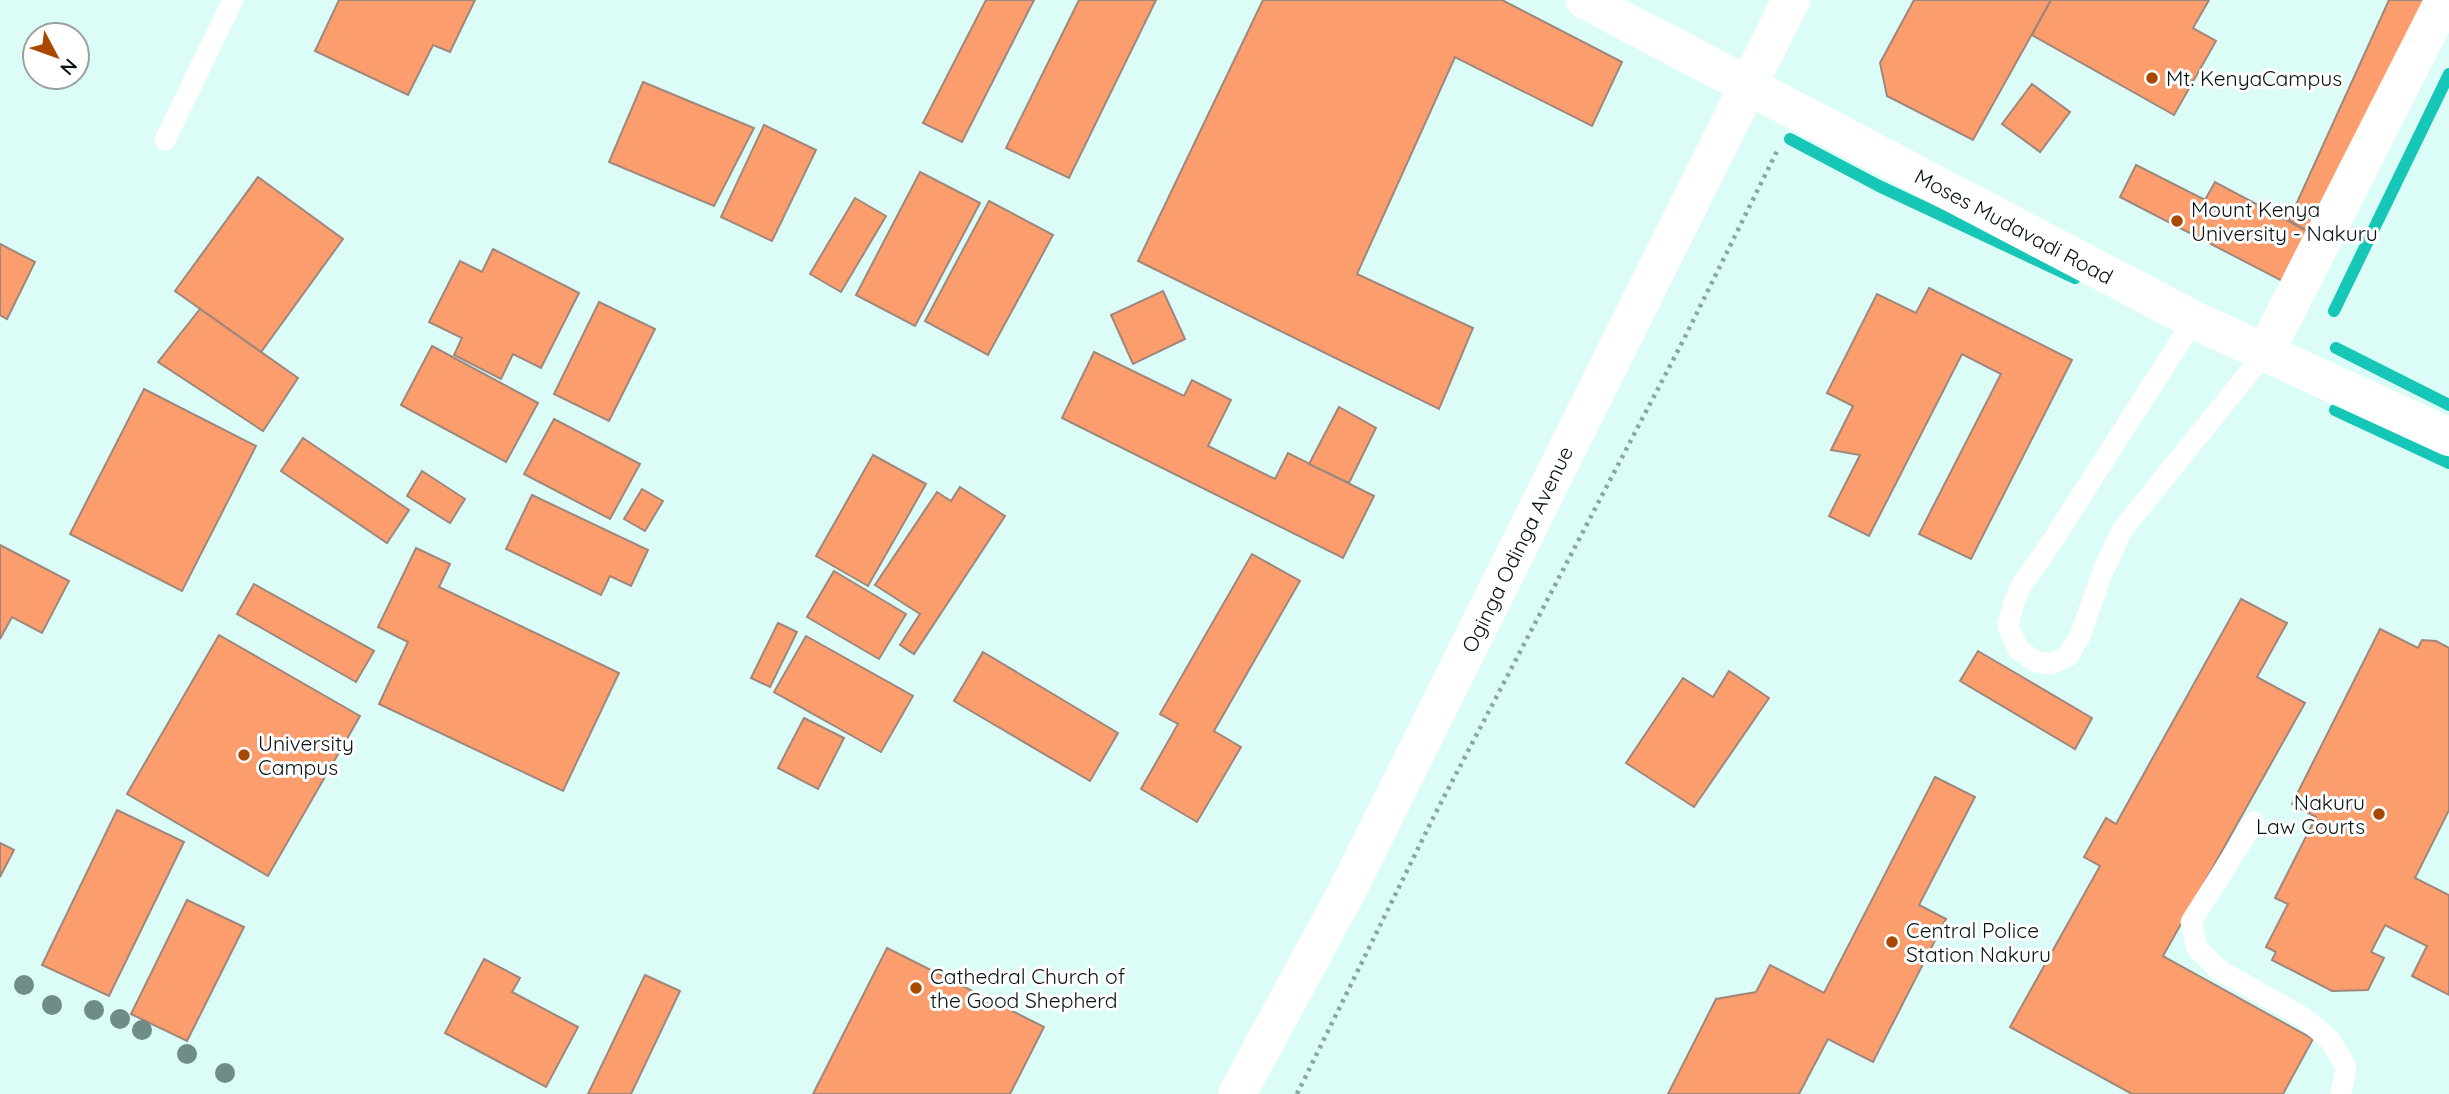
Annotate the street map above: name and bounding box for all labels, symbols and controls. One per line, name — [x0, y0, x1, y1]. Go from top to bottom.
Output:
north arrow — [21, 21, 91, 91]
text: N — [55, 54, 82, 80]
place label: Mt. KenyaCampus — [2166, 65, 2342, 91]
marker: Mt. KenyaCampus — [2144, 70, 2160, 86]
street label: Moses Mudavadi Road — [1910, 163, 2118, 289]
place label: Mount Kenya University - Nakuru — [2191, 196, 2378, 246]
marker: Mount Kenya University - Nakuru — [2169, 213, 2185, 229]
street label: Oginga Odinga Avenue — [1456, 442, 1578, 656]
place label: University Campus — [258, 730, 354, 780]
marker: University Campus — [236, 747, 252, 763]
place label: Nakuru Law Courts — [2256, 789, 2365, 839]
marker: Nakuru Law Courts — [2371, 806, 2387, 822]
place label: Central Police Station Nakuru — [1906, 917, 2051, 967]
marker: Central Police Station Nakuru — [1884, 934, 1900, 950]
place label: Cathedral Church of the Good Shepherd — [930, 963, 1126, 1013]
marker: Cathedral Church of the Good Shepherd — [908, 980, 924, 996]

